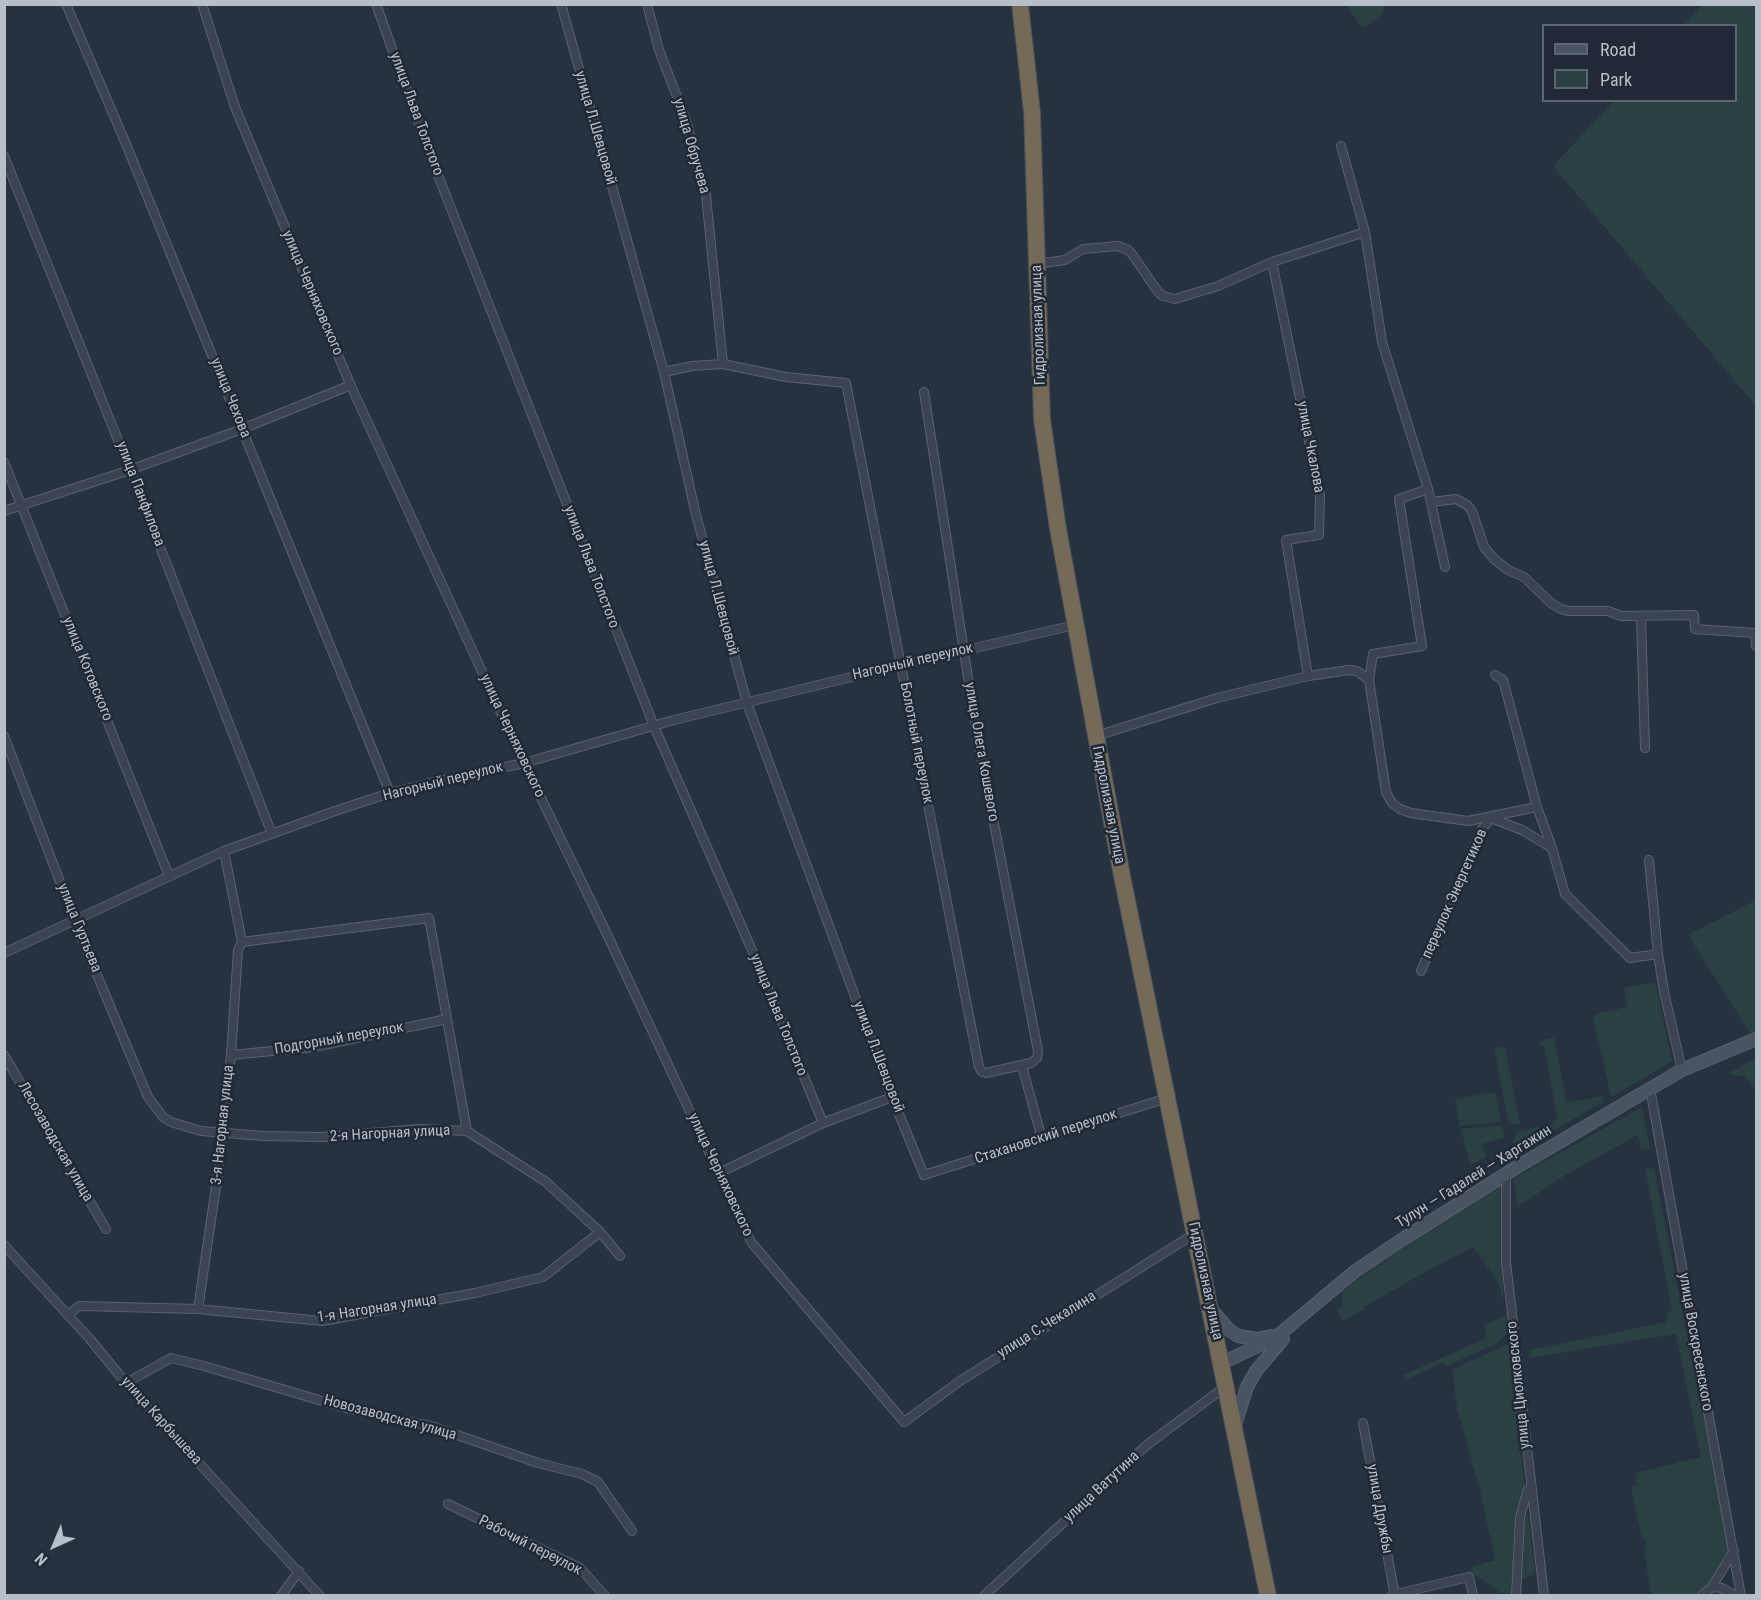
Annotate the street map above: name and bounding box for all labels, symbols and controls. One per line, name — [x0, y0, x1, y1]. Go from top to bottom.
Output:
legend — [1542, 24, 1737, 102]
text: Road — [1600, 39, 1636, 60]
street label: улица Льва Толстого — [385, 50, 447, 178]
street label: улица Л.Шевцовой — [570, 69, 620, 187]
text: Park — [1600, 69, 1632, 90]
street label: улица Обручева — [669, 96, 713, 196]
street label: улица Черняховского — [278, 228, 346, 358]
street label: Гидролизная улица — [1028, 265, 1050, 385]
street label: улица Чехова — [206, 355, 254, 441]
street label: улица Чкалова — [1292, 400, 1328, 494]
street label: улица Панфилова — [112, 439, 168, 549]
street label: улица Льва Толстого — [559, 503, 623, 631]
street label: улица Л.Шевцовой — [694, 539, 742, 657]
street label: улица Котовского — [58, 614, 116, 724]
street label: Нагорный переулок — [851, 639, 975, 685]
street label: улица Черняховского — [476, 671, 548, 801]
street label: Болотный переулок — [895, 681, 937, 805]
street label: улица Олега Кошевого — [960, 681, 1002, 823]
street label: Гидролизная улица — [1088, 744, 1128, 866]
street label: Нагорный переулок — [381, 758, 505, 806]
street label: переулок Энергетиков — [1418, 826, 1492, 962]
street label: улица Гуртьева — [53, 881, 105, 975]
street label: улица Льва Толстого — [745, 951, 811, 1079]
street label: улица Л.Шевцовой — [848, 999, 908, 1115]
street label: Подгорный переулок — [273, 1019, 405, 1059]
street label: 3-я Нагорная улица — [208, 1064, 238, 1186]
street label: Лесозаводская улица — [13, 1079, 97, 1205]
street label: Стахановский переулок — [973, 1105, 1119, 1169]
street label: улица Черняховского — [684, 1110, 756, 1240]
street label: 2-я Нагорная улица — [329, 1122, 451, 1146]
street label: Тулун — Гадалей — Харгажин — [1393, 1122, 1555, 1232]
street label: Гидролизная улица — [1184, 1220, 1226, 1342]
street label: улица Воскресенского — [1674, 1271, 1716, 1413]
street label: улица С.Чекалина — [994, 1287, 1100, 1363]
street label: 1-я Нагорная улица — [316, 1291, 438, 1327]
street label: улица Циолковского — [1503, 1320, 1535, 1450]
street label: улица Карбышева — [117, 1373, 205, 1469]
street label: Новозаводская улица — [322, 1392, 458, 1444]
street label: улица Ватутина — [1061, 1448, 1143, 1526]
street label: улица Дружбы — [1362, 1463, 1396, 1555]
street label: Рабочий переулок — [475, 1512, 585, 1580]
north arrow — [24, 1516, 84, 1576]
text: N — [31, 1549, 51, 1570]

